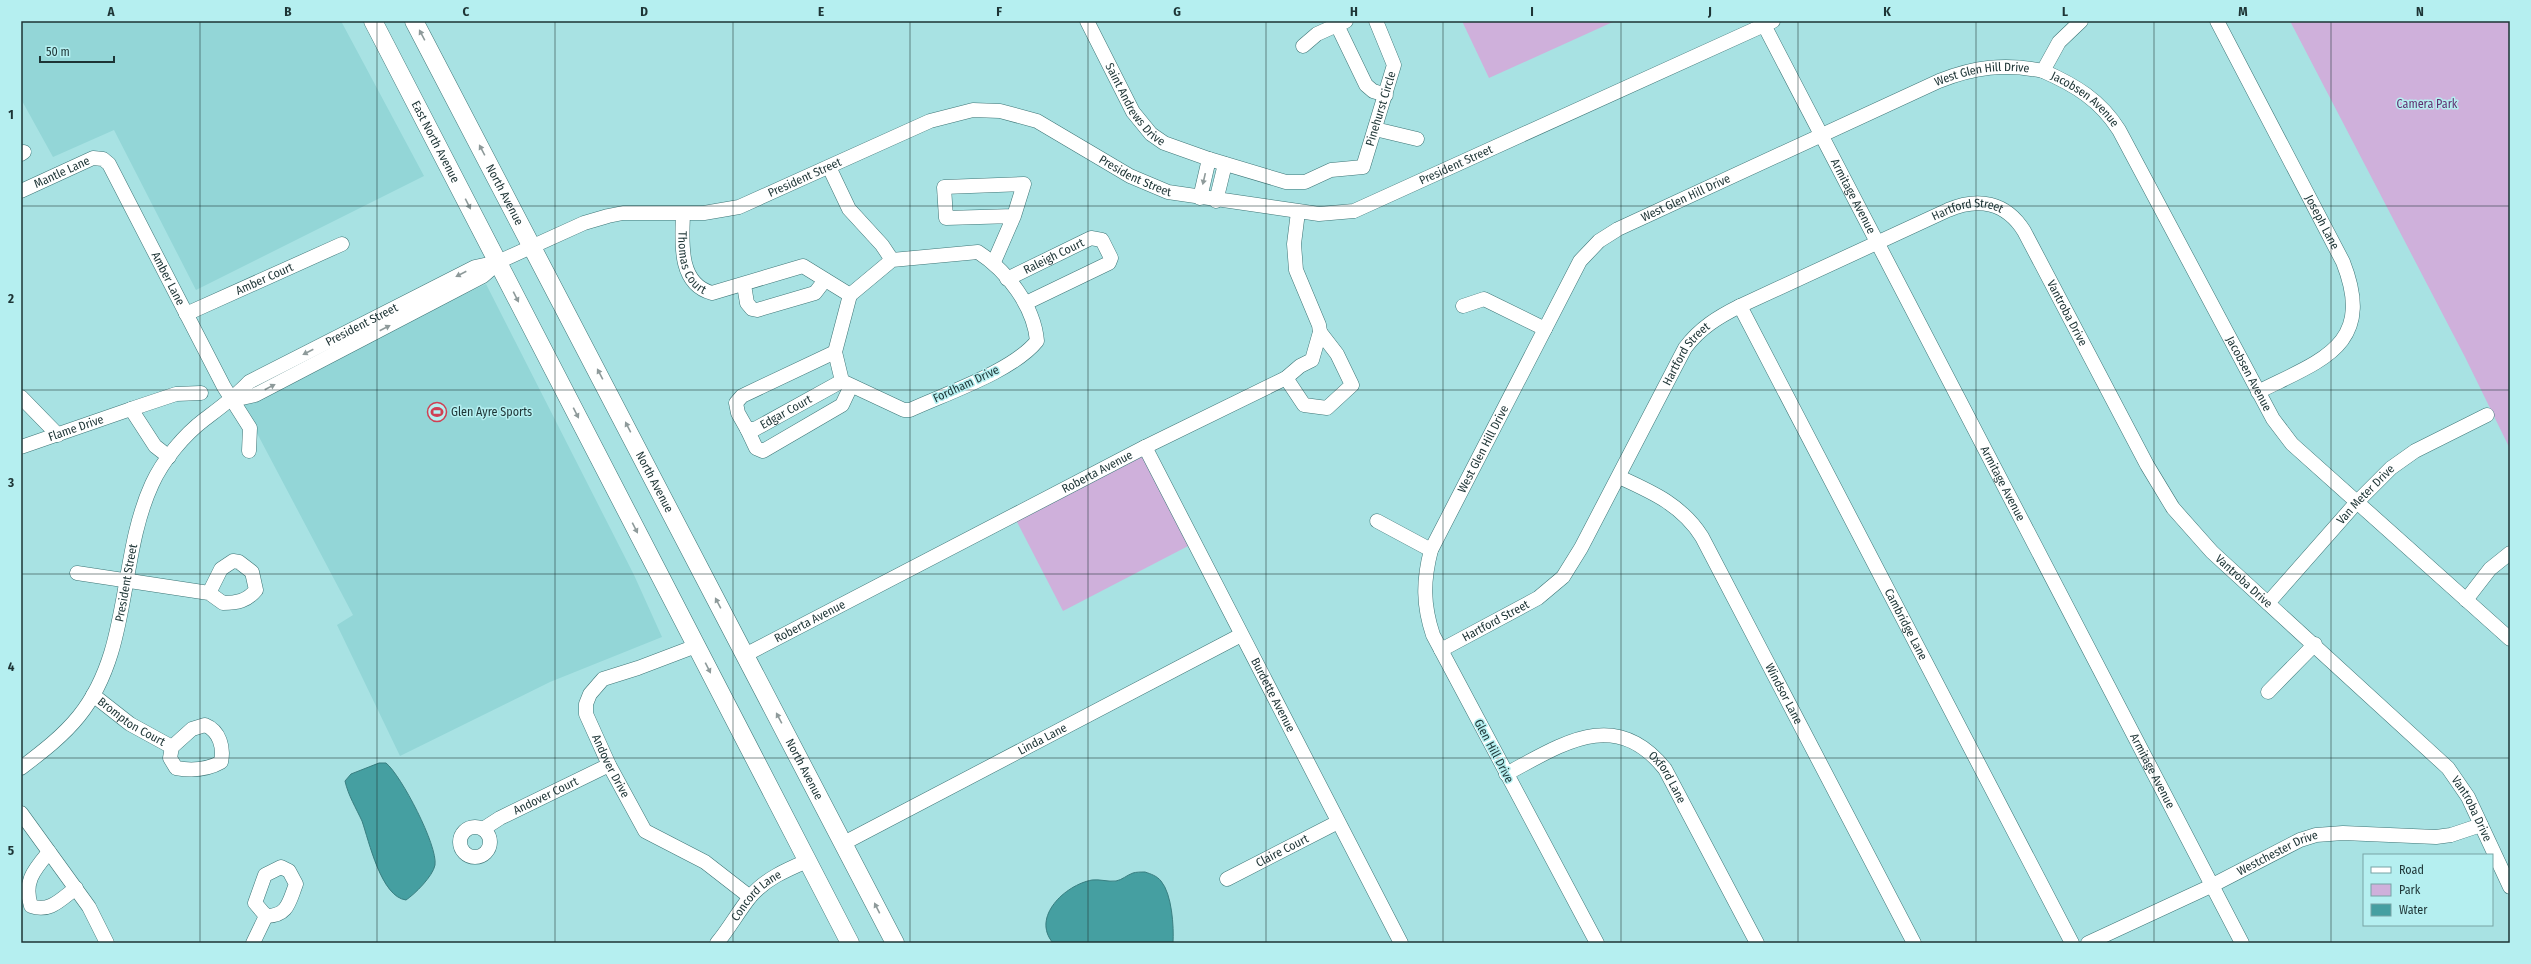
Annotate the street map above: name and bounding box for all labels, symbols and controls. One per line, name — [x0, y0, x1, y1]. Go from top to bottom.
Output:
text: A — [106, 4, 115, 19]
text: B — [284, 4, 292, 19]
text: C — [463, 4, 470, 19]
text: D — [640, 4, 648, 19]
text: E — [818, 4, 824, 19]
text: F — [996, 4, 1002, 19]
text: G — [1173, 4, 1181, 19]
text: H — [1350, 4, 1358, 19]
text: I — [1530, 4, 1534, 19]
text: J — [1707, 4, 1712, 19]
text: K — [1883, 4, 1891, 19]
text: L — [2062, 4, 2068, 19]
text: M — [2238, 4, 2248, 19]
text: N — [2416, 4, 2424, 19]
one-way arrow — [418, 29, 425, 41]
scale bar — [40, 38, 114, 64]
text: 50 m — [46, 45, 70, 59]
street label: West Glen Hill Drive — [1932, 60, 2030, 89]
street label: Saint Andrews Drive — [1102, 61, 1168, 149]
street label: Jacobsen Avenue — [2049, 69, 2122, 130]
street label: Pinehurst Circle — [1363, 70, 1399, 148]
park label: Camera Park — [2397, 97, 2458, 111]
street label: East North Avenue — [409, 99, 462, 185]
text: 1 — [8, 107, 14, 122]
street label: President Street — [1417, 142, 1495, 188]
one-way arrow — [479, 144, 485, 156]
street label: President Street — [1097, 152, 1172, 199]
street label: Mantle Lane — [32, 153, 92, 191]
street label: President Street — [766, 155, 844, 200]
street label: Armitage Avenue — [1828, 156, 1878, 236]
street label: North Avenue — [483, 162, 526, 228]
street label: West Glen Hill Drive — [1639, 171, 1733, 224]
one-way arrow — [1201, 172, 1207, 185]
street label: Joseph Lane — [2302, 193, 2342, 252]
street label: Hartford Street — [1929, 196, 2006, 224]
one-way arrow — [464, 198, 471, 209]
street label: Thomas Court — [675, 231, 709, 297]
street label: Raleigh Court — [1021, 235, 1086, 277]
street label: Amber Lane — [149, 249, 188, 308]
street label: Amber Court — [234, 260, 295, 298]
one-way arrow — [455, 271, 467, 277]
street label: Vantroba Drive — [2044, 278, 2090, 348]
text: 2 — [7, 291, 14, 306]
one-way arrow — [513, 291, 519, 303]
street label: President Street — [323, 300, 400, 349]
street label: Hartford Street — [1660, 319, 1712, 388]
one-way arrow — [379, 325, 391, 331]
street label: Jacobsen Avenue — [2223, 334, 2275, 414]
one-way arrow — [302, 349, 314, 355]
street label: Fordham Drive — [931, 363, 1001, 405]
one-way arrow — [596, 368, 603, 379]
one-way arrow — [264, 384, 275, 390]
street label: Edgar Court — [758, 392, 814, 432]
sports icon: Glen Ayre Sports — [426, 401, 448, 423]
street label: West Glen Hill Drive — [1455, 403, 1512, 495]
place label: Glen Ayre Sports — [451, 405, 532, 419]
one-way arrow — [572, 407, 579, 418]
street label: Flame Drive — [46, 412, 105, 444]
one-way arrow — [624, 421, 631, 433]
street label: Armitage Avenue — [1977, 444, 2028, 524]
street label: Roberta Avenue — [1059, 448, 1135, 496]
street label: North Avenue — [633, 449, 676, 515]
street label: Van Meter Drive — [2334, 462, 2397, 527]
text: 3 — [7, 475, 14, 490]
one-way arrow — [632, 522, 638, 534]
street label: President Street — [112, 542, 140, 623]
street label: Vantroba Drive — [2212, 552, 2275, 611]
street label: Cambridge Lane — [1882, 586, 1930, 663]
street label: Roberta Avenue — [772, 597, 848, 645]
street label: Hartford Street — [1460, 597, 1532, 644]
one-way arrow — [715, 598, 721, 609]
street label: Burdette Avenue — [1248, 655, 1298, 734]
text: 4 — [8, 659, 15, 674]
street label: Windsor Lane — [1762, 661, 1806, 727]
one-way arrow — [705, 663, 711, 674]
street label: Brompton Court — [95, 694, 168, 749]
one-way arrow — [775, 713, 782, 724]
street label: Glen Hill Drive — [1471, 717, 1517, 785]
street label: Linda Lane — [1016, 720, 1069, 758]
street label: Armitage Avenue — [2127, 731, 2178, 811]
street label: Andover Drive — [589, 732, 633, 800]
street label: North Avenue — [783, 736, 826, 802]
street label: Oxford Lane — [1646, 748, 1689, 806]
street label: Vantroba Drive — [2449, 773, 2495, 844]
street label: Andover Court — [511, 774, 580, 817]
street label: Westchester Drive — [2235, 828, 2320, 878]
street label: Claire Court — [1253, 831, 1311, 870]
text: 5 — [8, 843, 14, 858]
legend — [2363, 854, 2493, 926]
text: Road — [2399, 863, 2424, 877]
street label: Concord Lane — [728, 867, 784, 924]
text: Park — [2399, 883, 2421, 897]
one-way arrow — [874, 903, 881, 914]
text: Water — [2399, 903, 2428, 917]

